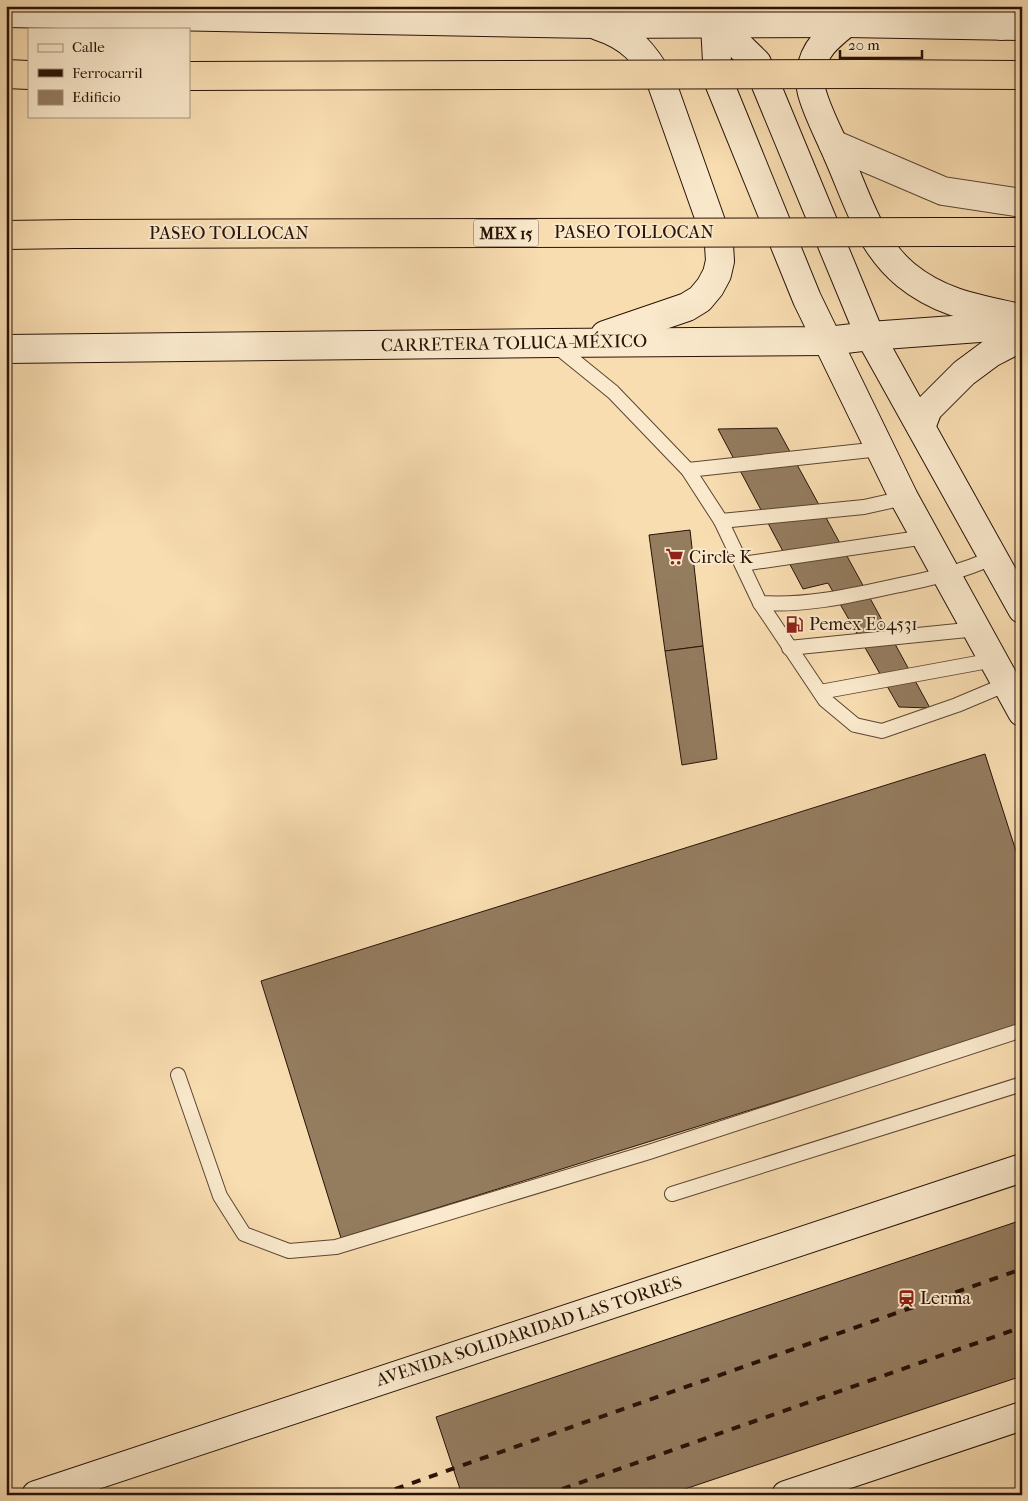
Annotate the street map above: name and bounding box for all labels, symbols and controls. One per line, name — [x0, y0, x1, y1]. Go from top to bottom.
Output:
legend — [28, 28, 190, 118]
scale bar — [840, 28, 923, 60]
text: 20 m — [848, 36, 880, 54]
text: Calle — [72, 38, 105, 56]
text: Ferrocarril — [72, 64, 143, 82]
text: Edificio — [72, 88, 121, 106]
road number: MEX 15 — [474, 220, 538, 247]
street label: PASEO TOLLOCAN — [554, 222, 714, 243]
street label: PASEO TOLLOCAN — [149, 223, 309, 244]
street label: CARRETERA TOLUCA-MÉXICO — [381, 330, 647, 356]
supermarket icon: Circle K — [665, 547, 685, 567]
place label: Circle K — [689, 547, 753, 568]
fuel station icon: Pemex E04531 — [785, 614, 805, 634]
place label: Pemex E04531 — [809, 614, 918, 635]
street label: AVENIDA SOLIDARIDAD LAS TORRES — [373, 1272, 685, 1391]
station icon: Lerma — [896, 1288, 916, 1308]
place label: Lerma — [920, 1288, 971, 1309]

